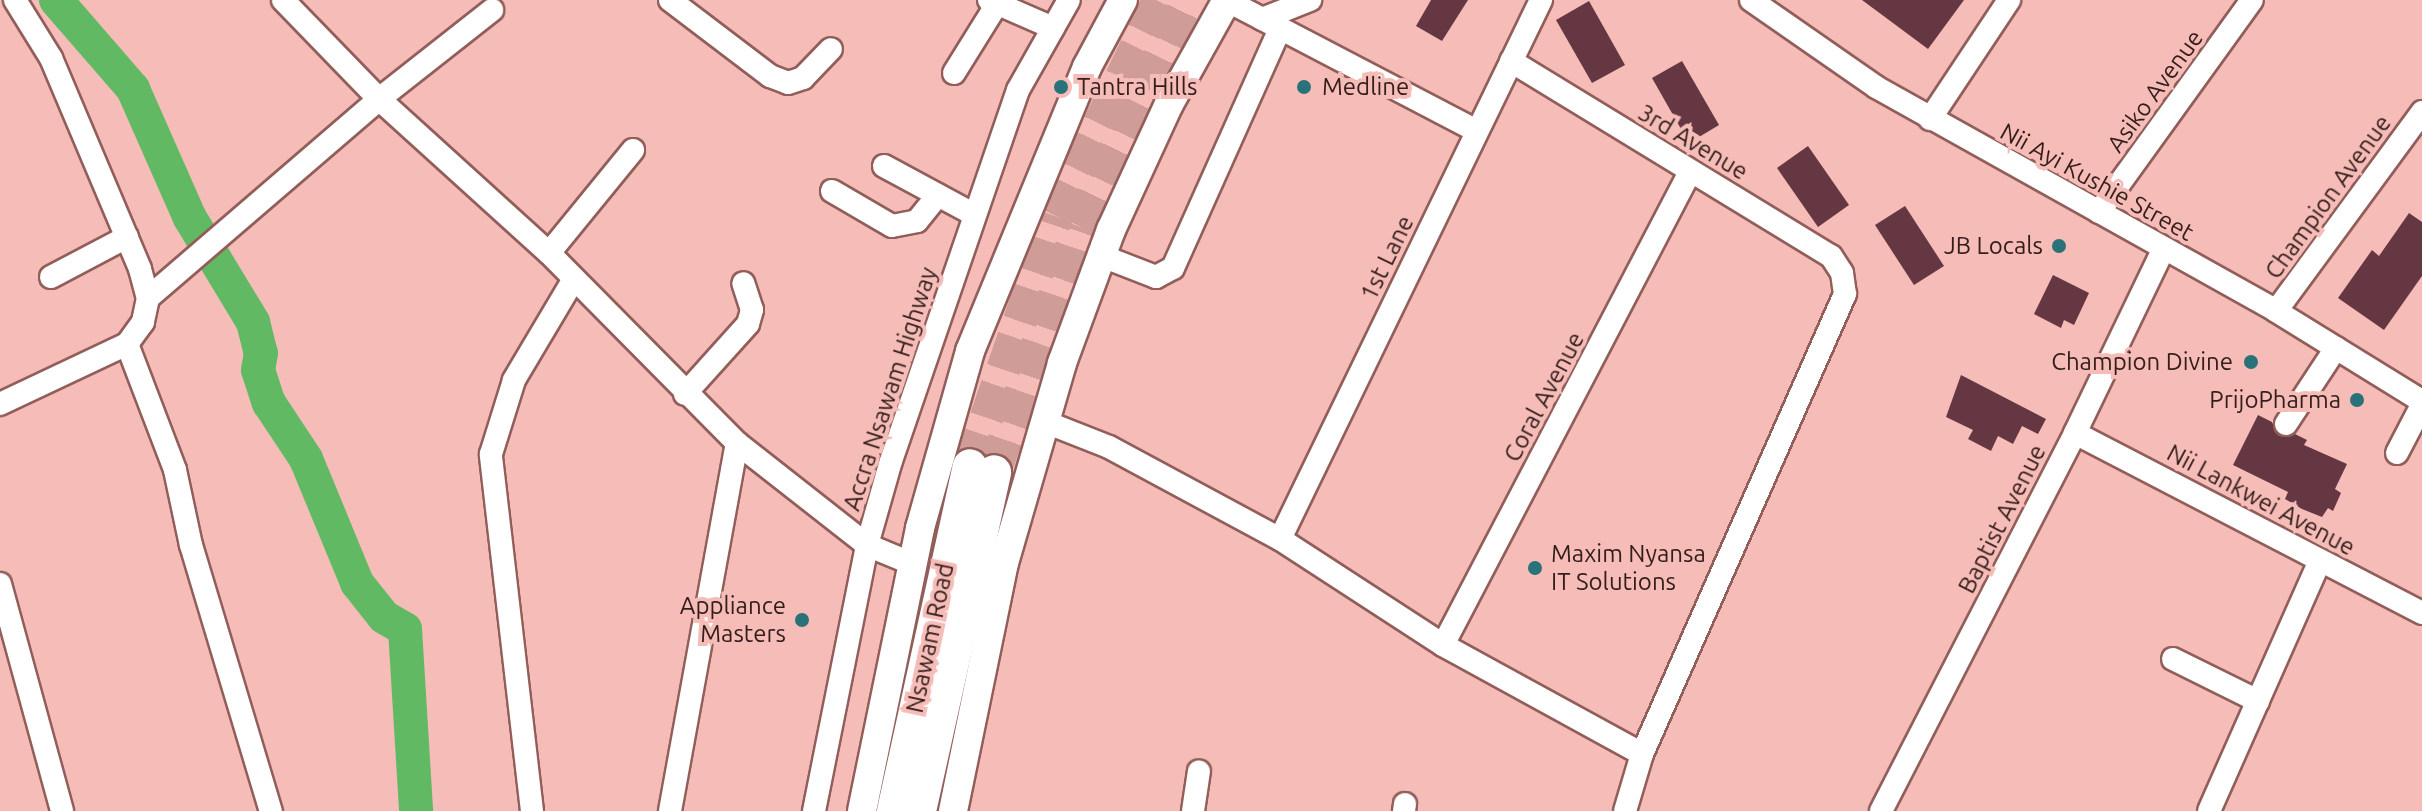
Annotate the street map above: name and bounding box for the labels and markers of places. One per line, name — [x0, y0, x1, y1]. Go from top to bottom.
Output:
place label: Tantra Hills — [1077, 73, 1197, 101]
place label: Medline — [1322, 73, 1409, 101]
marker: Medline — [1293, 76, 1315, 98]
marker: Tantra Hills — [1052, 78, 1070, 96]
place label: JB Locals — [1944, 232, 2043, 260]
marker: JB Locals — [2050, 237, 2068, 255]
place label: Champion Divine — [2051, 348, 2233, 376]
marker: Champion Divine — [2240, 351, 2262, 373]
place label: PrijoPharma — [2209, 386, 2341, 414]
marker: PrijoPharma — [2348, 391, 2366, 409]
place label: Maxim Nyansa IT Solutions — [1551, 540, 1706, 596]
marker: Maxim Nyansa IT Solutions — [1526, 559, 1544, 577]
place label: Appliance Masters — [680, 592, 786, 648]
marker: Appliance Masters — [793, 611, 811, 629]

